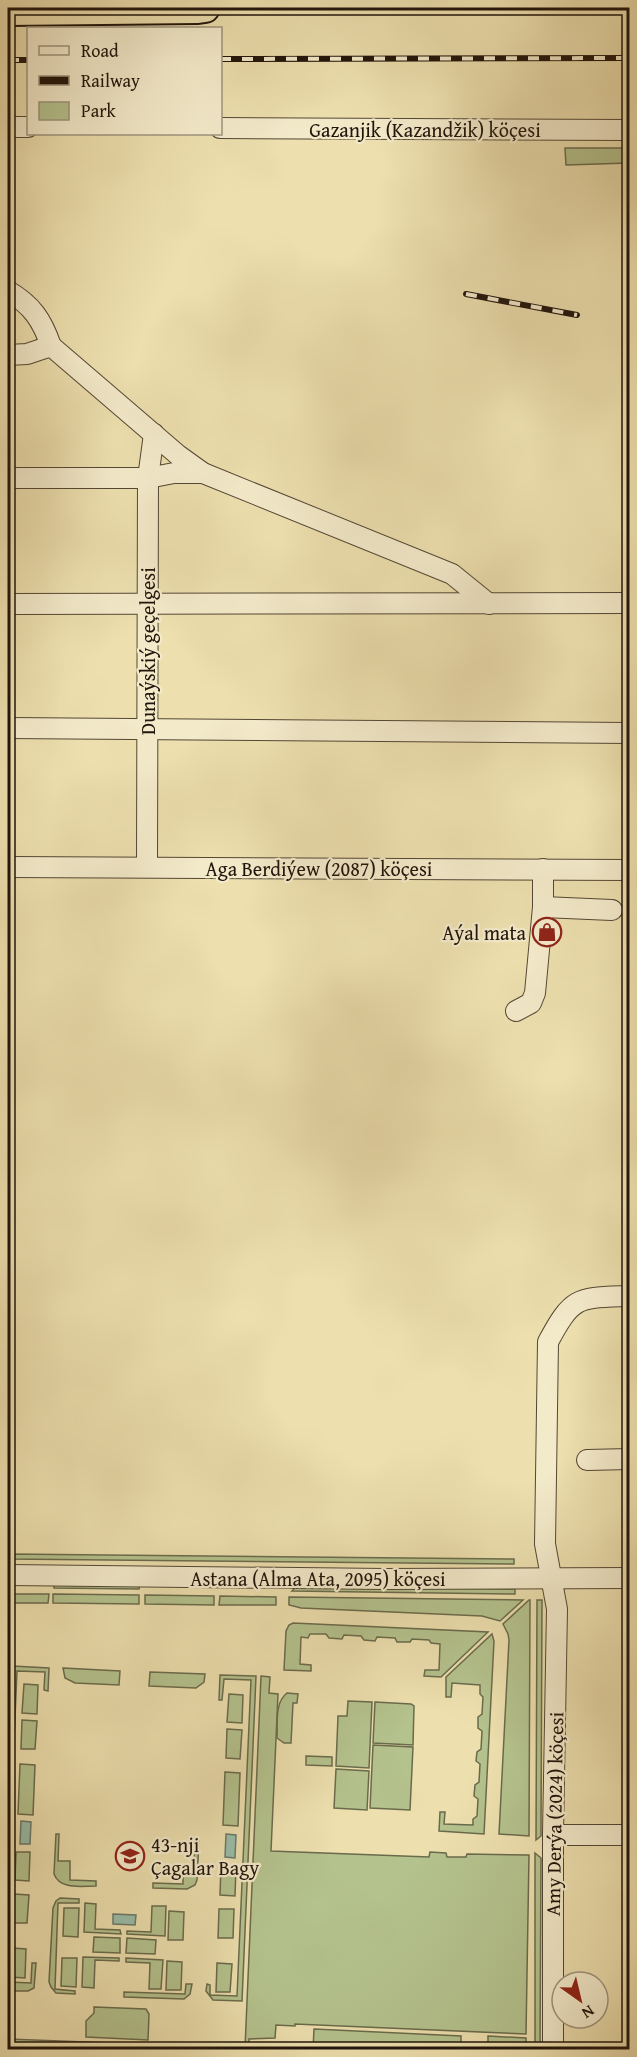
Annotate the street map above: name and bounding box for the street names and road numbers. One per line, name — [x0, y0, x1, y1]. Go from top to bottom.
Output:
street label: Gazanjik (Kazandžik) köçesi — [309, 115, 541, 144]
street label: Dunaýskiý geçelgesi — [133, 567, 162, 735]
street label: Aga Berdiýew (2087) köçesi — [206, 854, 433, 883]
street label: Astana (Alma Ata, 2095) köçesi — [190, 1564, 446, 1593]
street label: Amy Derýa (2024) köçesi — [538, 1711, 570, 1916]

